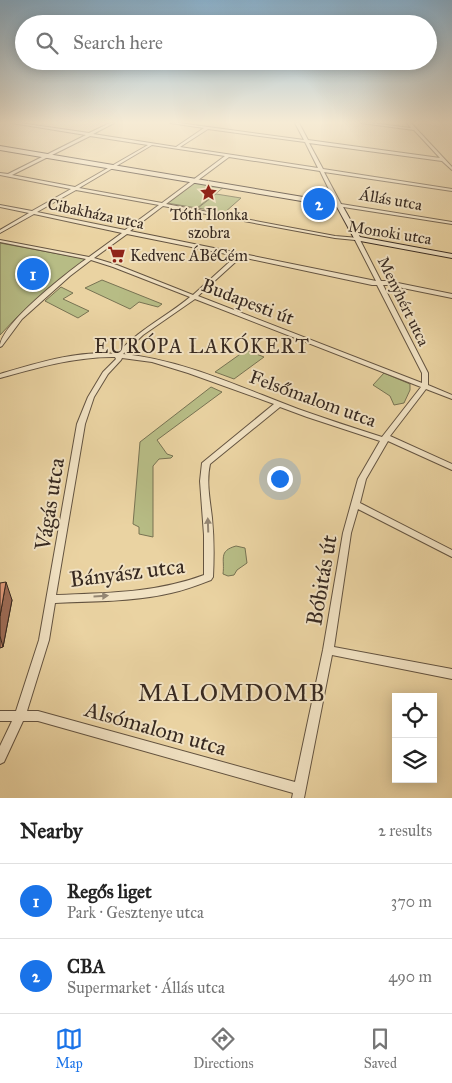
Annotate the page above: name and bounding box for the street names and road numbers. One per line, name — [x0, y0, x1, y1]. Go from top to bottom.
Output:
street label: Állás utca — [357, 183, 424, 214]
street label: Cibakháza utca — [46, 194, 146, 233]
street label: Monoki utca — [347, 217, 433, 249]
street label: Menyhért utca — [374, 253, 433, 349]
street label: Budapesti út — [198, 273, 298, 330]
street label: Felsőmalom utca — [246, 365, 380, 432]
street label: Vágás utca — [29, 455, 70, 553]
street label: Bóbitás út — [300, 532, 343, 628]
street label: Bányász utca — [68, 552, 187, 593]
street label: Alsómalom utca — [81, 695, 230, 762]

